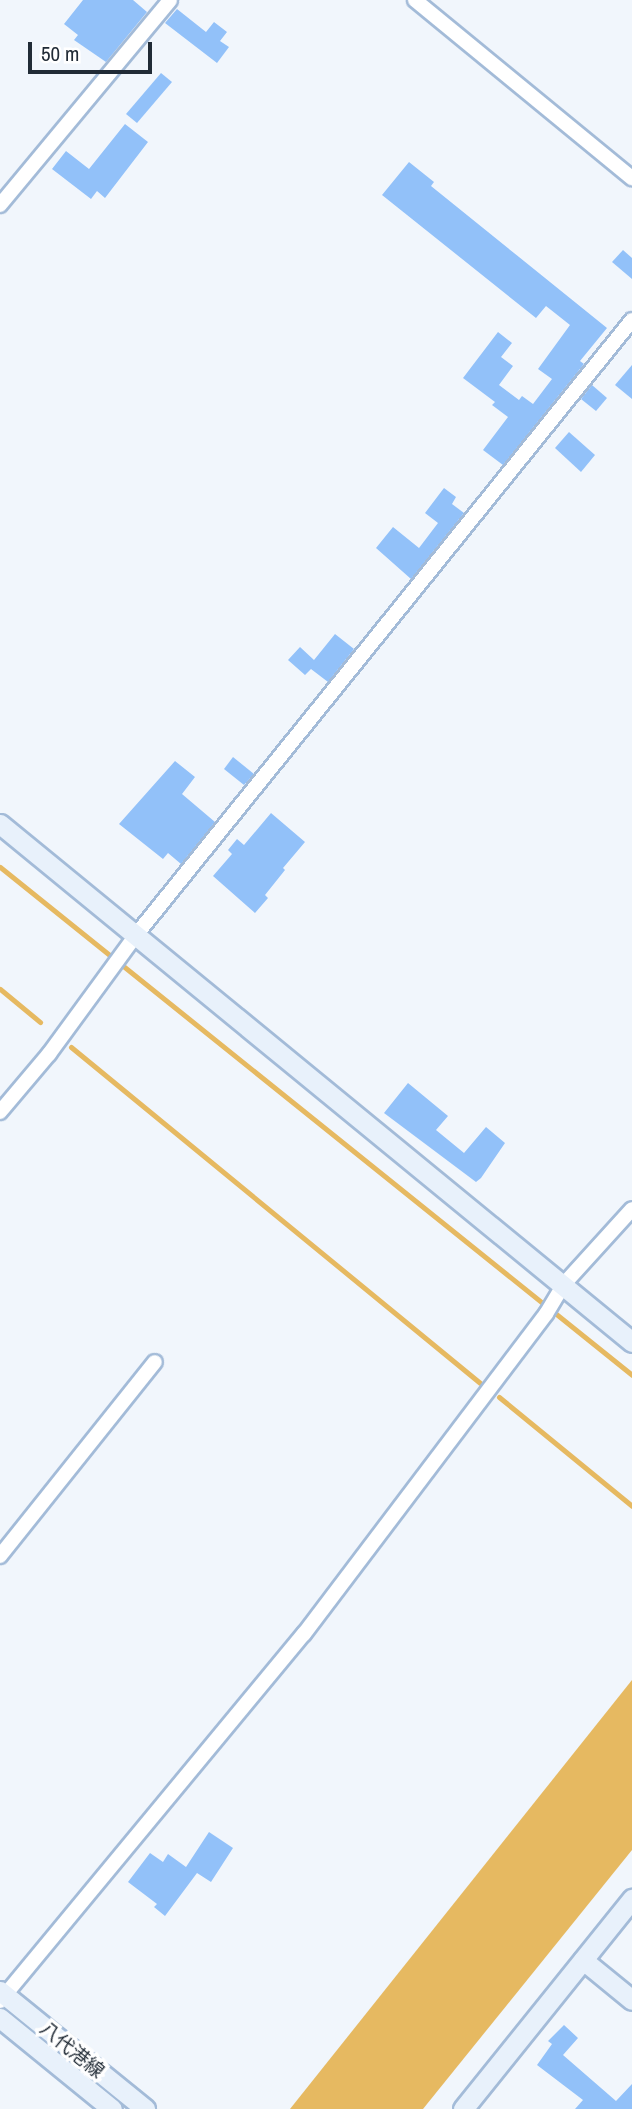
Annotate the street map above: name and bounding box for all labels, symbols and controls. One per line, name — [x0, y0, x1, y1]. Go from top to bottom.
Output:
scale bar — [32, 28, 156, 72]
text: 50 m — [41, 39, 79, 68]
street label: 八代港線 — [35, 2017, 109, 2083]

